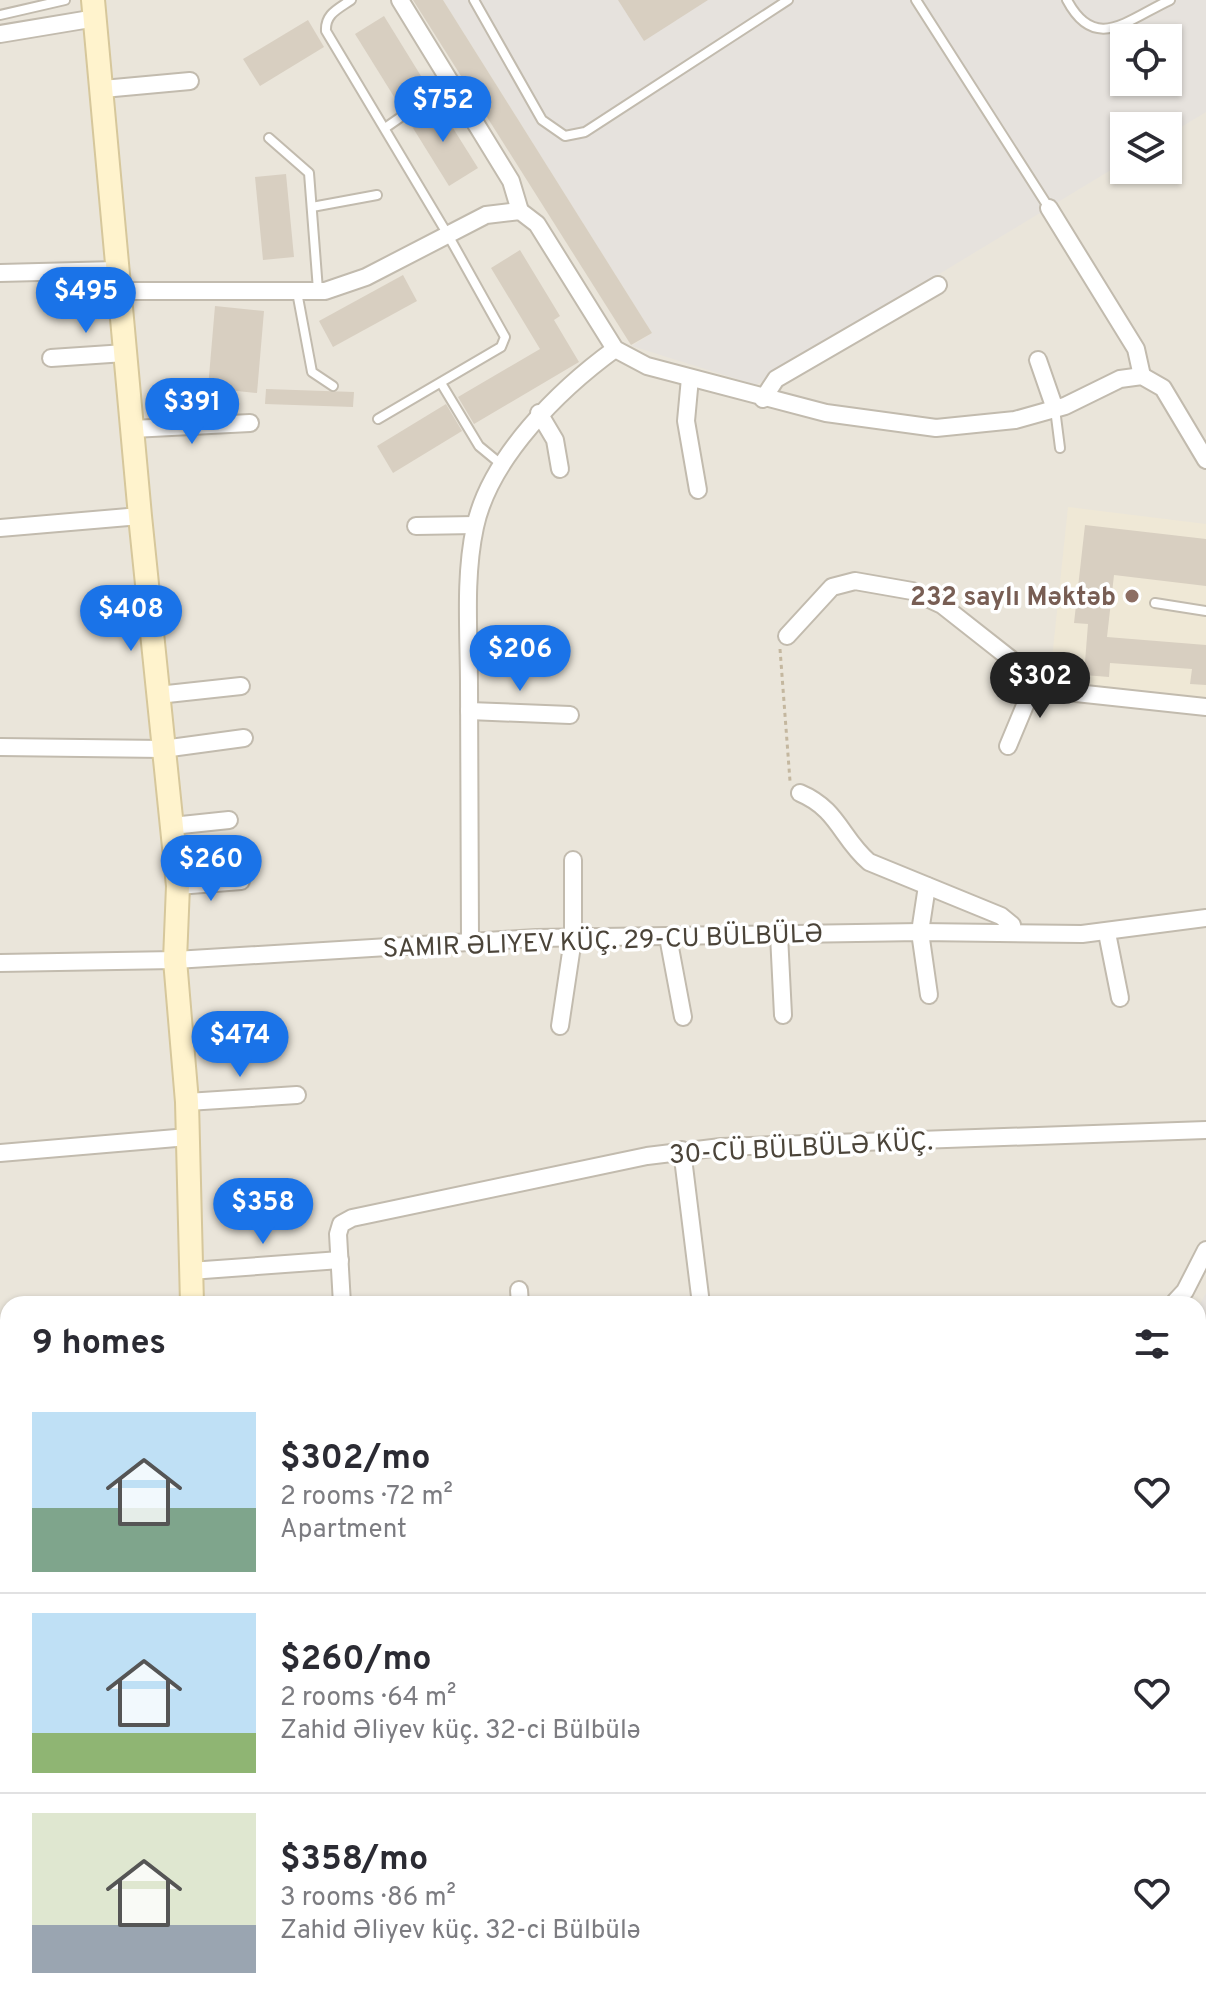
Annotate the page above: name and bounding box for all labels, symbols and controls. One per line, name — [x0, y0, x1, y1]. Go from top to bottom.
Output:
map controls — [1110, 24, 1182, 184]
button: locate — [1110, 24, 1182, 96]
pin: $752 — [396, 76, 490, 144]
text: $752 — [412, 85, 474, 118]
button: layers — [1110, 112, 1182, 184]
pin: $495 — [39, 267, 133, 335]
text: $495 — [54, 276, 118, 309]
pin: $391 — [145, 378, 239, 446]
text: $391 — [163, 387, 221, 420]
place label: 232 saylı Məktəb — [910, 582, 1116, 615]
pin: $408 — [84, 585, 178, 653]
marker: 232 saylı Məktəb — [1123, 587, 1141, 605]
text: $408 — [98, 594, 164, 627]
pin: $206 — [473, 625, 567, 693]
text: $206 — [488, 634, 552, 667]
pin: $302 — [993, 652, 1087, 720]
text: $302 — [1008, 661, 1072, 694]
pin: $260 — [164, 835, 258, 903]
text: $260 — [179, 844, 243, 877]
street label: SAMIR ƏLIYEV KÜÇ. 29-CU BÜLBÜLƏ — [382, 917, 824, 967]
pin: $474 — [193, 1011, 287, 1079]
text: $474 — [210, 1020, 270, 1053]
street label: 30-CÜ BÜLBÜLƏ KÜÇ. — [668, 1125, 934, 1173]
pin: $358 — [216, 1178, 310, 1246]
text: $358 — [231, 1187, 295, 1220]
icon: filters — [1130, 1322, 1174, 1366]
text: 9 homes — [32, 1323, 166, 1366]
text: $302/mo — [280, 1438, 431, 1481]
icon: home — [96, 1444, 192, 1540]
icon: heart — [1130, 1470, 1174, 1514]
text: 2 rooms · 72 m² — [280, 1481, 453, 1514]
text: Apartment — [280, 1514, 407, 1547]
text: $260/mo — [280, 1639, 432, 1682]
icon: home — [96, 1645, 192, 1741]
icon: heart — [1130, 1671, 1174, 1715]
text: 2 rooms · 64 m² — [280, 1682, 456, 1715]
text: Zahid Əliyev küç. 32-ci Bülbülə — [280, 1715, 641, 1748]
text: $358/mo — [280, 1839, 428, 1882]
icon: home — [96, 1845, 192, 1941]
icon: heart — [1130, 1871, 1174, 1915]
text: 3 rooms · 86 m² — [280, 1882, 456, 1915]
text: Zahid Əliyev küç. 32-ci Bülbülə — [280, 1915, 641, 1948]

